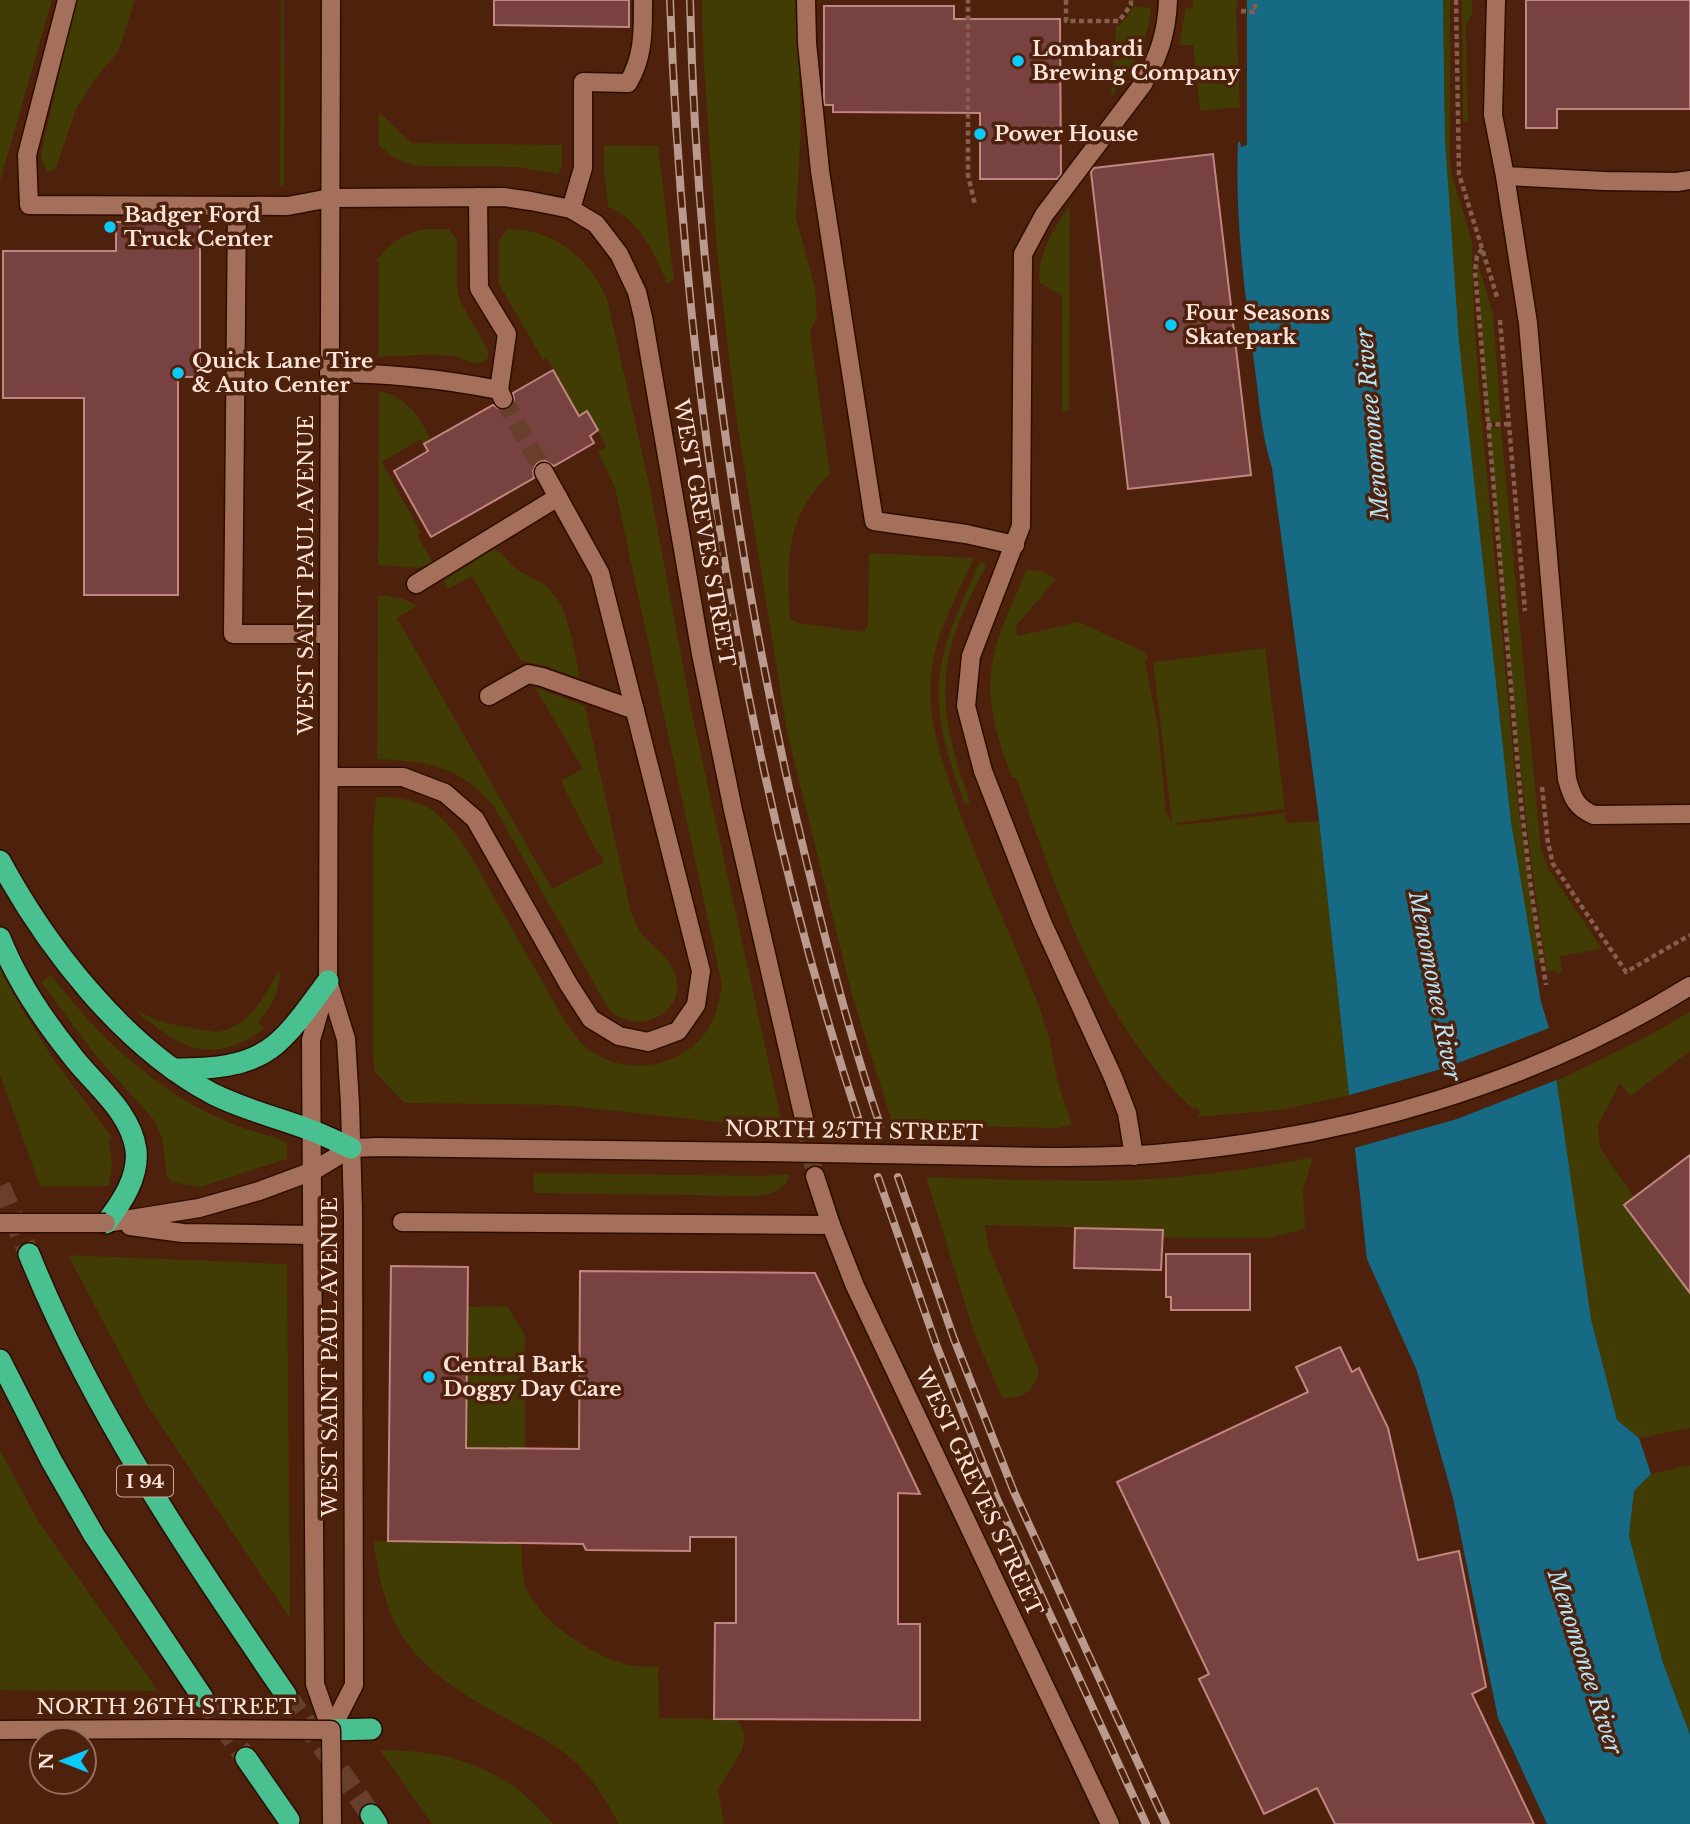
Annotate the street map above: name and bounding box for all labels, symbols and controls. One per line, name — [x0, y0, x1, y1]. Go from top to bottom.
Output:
place label: Lombardi Brewing Company — [1032, 36, 1241, 86]
marker: Lombardi Brewing Company — [1010, 53, 1026, 69]
place label: Power House — [994, 121, 1138, 147]
marker: Power House — [972, 126, 988, 142]
place label: Badger Ford Truck Center — [124, 202, 273, 252]
marker: Badger Ford Truck Center — [102, 219, 118, 235]
place label: Four Seasons Skatepark — [1185, 300, 1330, 350]
marker: Four Seasons Skatepark — [1163, 317, 1179, 333]
water label: Menomonee River — [1350, 325, 1394, 522]
place label: Quick Lane Tire & Auto Center — [192, 348, 373, 398]
marker: Quick Lane Tire & Auto Center — [170, 365, 186, 381]
street label: WEST GREVES STREET — [667, 396, 740, 669]
street label: WEST SAINT PAUL AVENUE — [293, 415, 319, 736]
water label: Menomonee River — [1403, 888, 1467, 1085]
street label: NORTH 25TH STREET — [725, 1116, 983, 1146]
street label: WEST SAINT PAUL AVENUE — [317, 1197, 343, 1518]
place label: Central Bark Doggy Day Care — [443, 1352, 622, 1402]
street label: WEST GREVES STREET — [910, 1363, 1048, 1620]
marker: Central Bark Doggy Day Care — [421, 1369, 437, 1385]
road number: I 94 — [117, 1466, 173, 1497]
water label: Menomonee River — [1542, 1565, 1629, 1759]
street label: NORTH 26TH STREET — [36, 1694, 296, 1720]
north arrow — [28, 1726, 98, 1796]
text: N — [35, 1752, 58, 1770]

